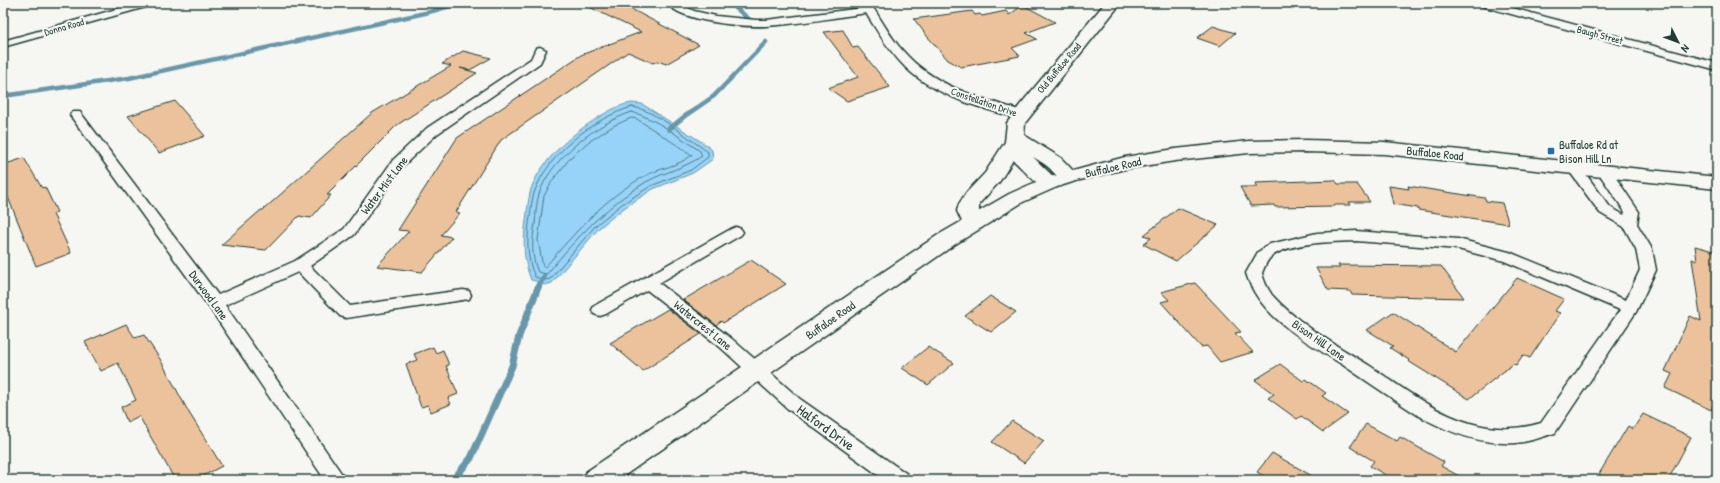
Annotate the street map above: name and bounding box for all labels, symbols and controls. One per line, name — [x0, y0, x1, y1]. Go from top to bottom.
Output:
street label: Donna Road — [43, 15, 85, 39]
north arrow — [1658, 22, 1698, 62]
street label: Baugh Street — [1576, 23, 1625, 48]
street label: Old Buffaloe Road — [1034, 40, 1084, 96]
text: N — [1678, 42, 1693, 56]
street label: Constellation Drive — [949, 85, 1019, 119]
place label: Buffaloe Rd at Bison Hill Ln — [1559, 136, 1619, 167]
street label: Buffaloe Road — [1406, 142, 1465, 164]
marker: Buffaloe Rd at Bison Hill Ln — [1546, 146, 1556, 156]
street label: Water Mist Lane — [356, 152, 412, 218]
street label: Buffaloe Road — [1083, 152, 1143, 182]
street label: Durwood Lane — [185, 267, 233, 323]
street label: Watercrest Lane — [670, 296, 736, 354]
street label: Buffaloe Road — [802, 296, 859, 343]
street label: Bison Hill Lane — [1289, 315, 1349, 365]
street label: Halford Drive — [793, 400, 859, 455]

